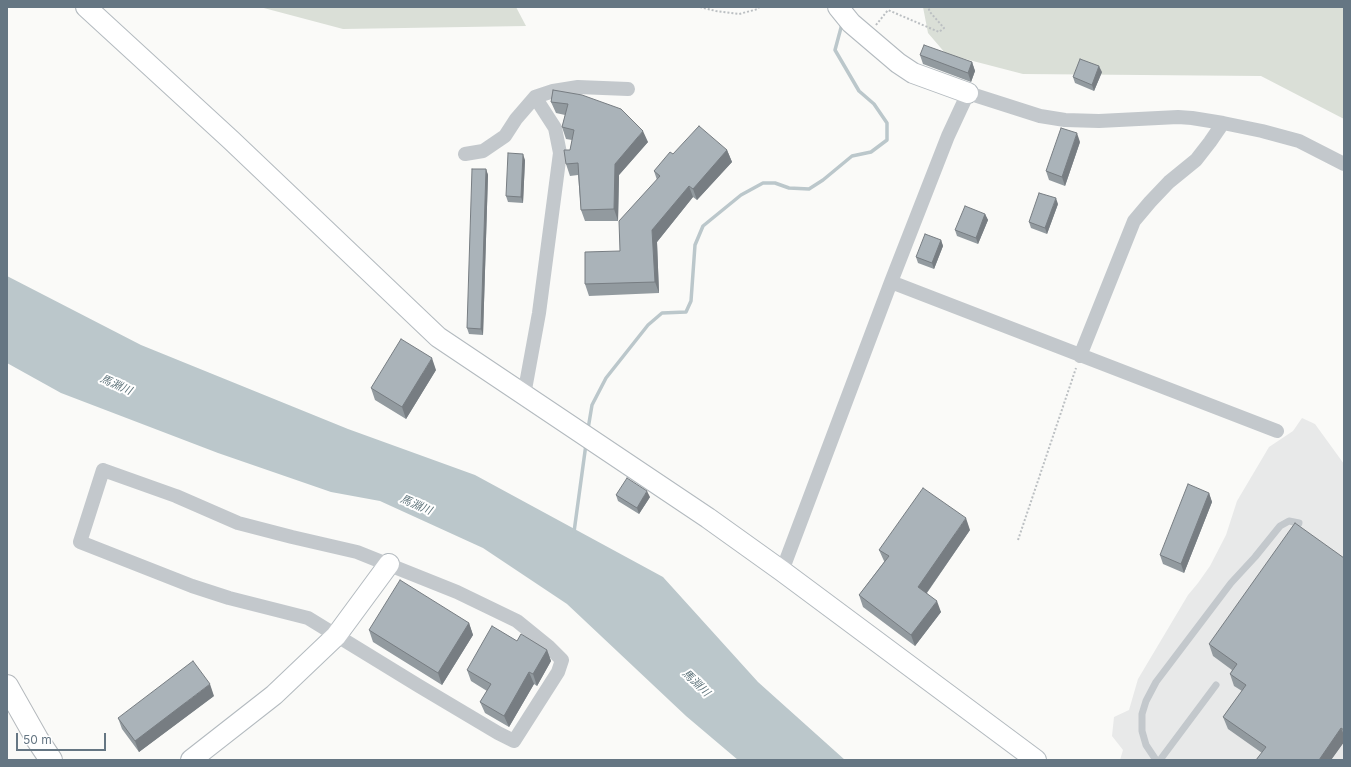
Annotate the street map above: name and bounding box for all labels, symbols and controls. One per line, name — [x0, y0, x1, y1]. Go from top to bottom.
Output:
water label: 馬淵川 — [98, 372, 134, 398]
water label: 馬淵川 — [398, 492, 434, 518]
water label: 馬淵川 — [680, 667, 712, 699]
scale bar — [18, 725, 108, 751]
text: 50 m — [23, 732, 52, 747]

